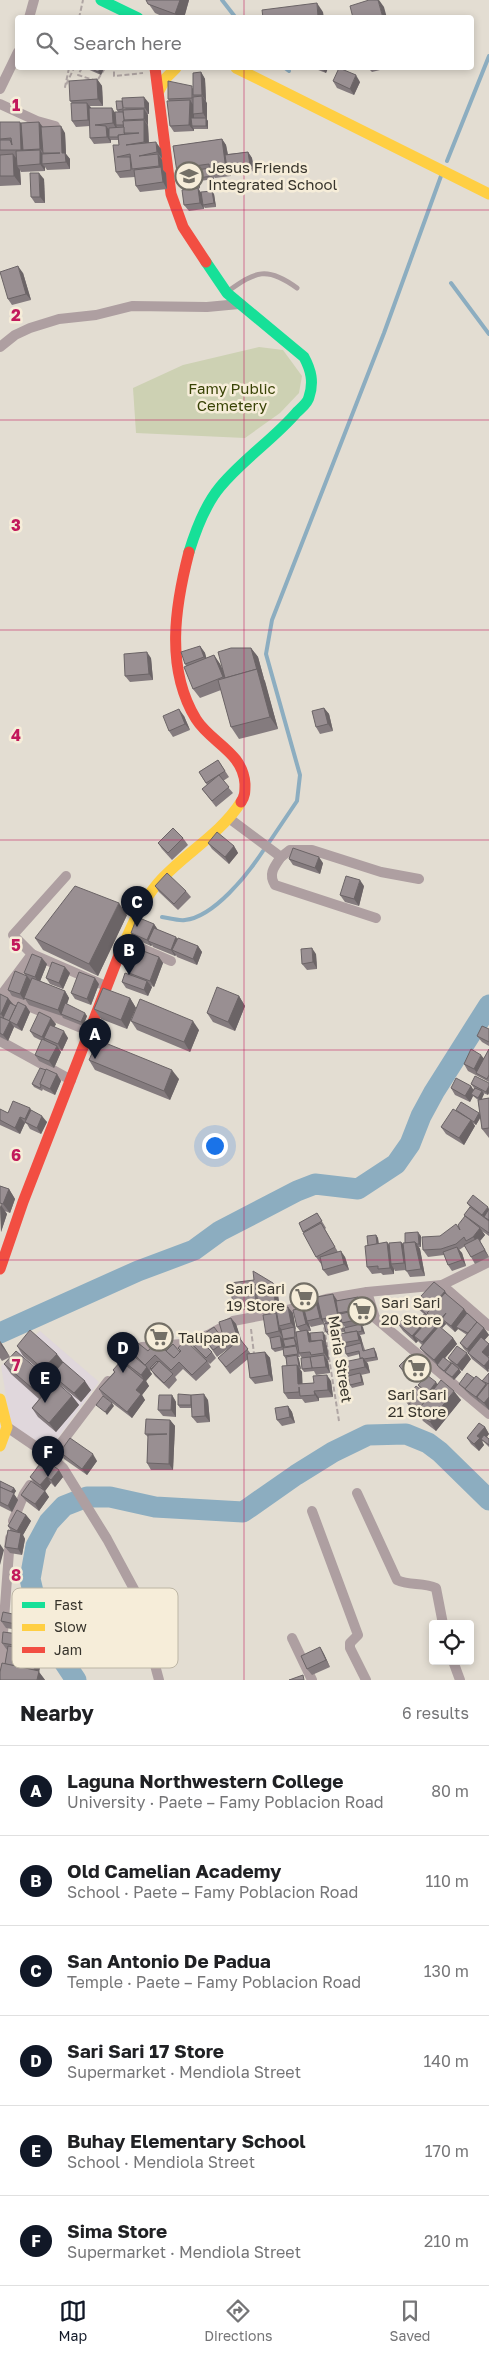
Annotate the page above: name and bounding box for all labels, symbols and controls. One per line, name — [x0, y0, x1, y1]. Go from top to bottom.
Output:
search box — [15, 15, 474, 70]
icon: search — [33, 29, 61, 57]
text: Search here — [73, 31, 182, 54]
text: 1 — [12, 95, 20, 115]
place label: Jesus Friends Integrated School — [208, 158, 337, 193]
school or university icon: Jesus Friends Integrated School — [174, 161, 204, 191]
text: 2 — [11, 305, 21, 325]
park label: Famy Public Cemetery — [188, 379, 276, 414]
text: 3 — [11, 515, 21, 535]
text: 4 — [11, 725, 21, 745]
pin: C — [121, 886, 153, 927]
pin: B — [113, 934, 145, 975]
text: 5 — [11, 935, 21, 955]
pin: A — [79, 1018, 111, 1059]
your location — [202, 1133, 228, 1159]
text: 6 — [11, 1145, 21, 1165]
place label: Sari Sari 19 Store — [225, 1279, 285, 1314]
supermarket icon: Sari Sari 19 Store — [289, 1282, 319, 1312]
place label: Sari Sari 20 Store — [381, 1293, 442, 1328]
supermarket icon: Sari Sari 20 Store — [347, 1296, 377, 1326]
street label: Maria Street — [325, 1314, 357, 1404]
supermarket icon: Talipapa — [144, 1322, 174, 1352]
place label: Talipapa — [178, 1328, 239, 1346]
pin: D — [107, 1332, 139, 1373]
supermarket icon: Sari Sari 21 Store — [402, 1353, 432, 1383]
text: 7 — [12, 1355, 21, 1375]
pin: E — [29, 1362, 61, 1403]
place label: Sari Sari 21 Store — [387, 1385, 447, 1420]
pin: F — [32, 1436, 64, 1477]
text: 8 — [11, 1565, 21, 1585]
legend — [12, 1588, 178, 1668]
text: Fast — [54, 1596, 83, 1613]
text: Slow — [54, 1618, 87, 1635]
map controls — [429, 1620, 474, 1665]
button: locate — [429, 1620, 474, 1665]
text: Jam — [54, 1641, 82, 1658]
text: Nearby — [20, 1700, 94, 1726]
text: 6 results — [402, 1703, 469, 1723]
text: Laguna Northwestern College — [67, 1769, 343, 1792]
text: A — [30, 1781, 42, 1801]
text: 80 m — [431, 1781, 469, 1801]
text: University · Paete – Famy Poblacion Road — [67, 1792, 384, 1812]
text: Old Camelian Academy — [67, 1859, 281, 1882]
text: B — [30, 1871, 42, 1891]
text: 110 m — [425, 1871, 469, 1891]
text: School · Paete – Famy Poblacion Road — [67, 1882, 358, 1902]
text: San Antonio De Padua — [67, 1949, 271, 1972]
text: C — [30, 1961, 42, 1981]
text: 130 m — [424, 1961, 469, 1981]
text: Temple · Paete – Famy Poblacion Road — [67, 1972, 361, 1992]
text: Sari Sari 17 Store — [67, 2039, 224, 2062]
text: D — [30, 2051, 42, 2071]
text: 140 m — [423, 2051, 469, 2071]
text: Supermarket · Mendiola Street — [67, 2062, 301, 2082]
text: Buhay Elementary School — [67, 2129, 306, 2152]
text: E — [31, 2141, 41, 2161]
text: 170 m — [425, 2141, 469, 2161]
text: School · Mendiola Street — [67, 2152, 255, 2172]
text: Sima Store — [67, 2219, 167, 2242]
text: F — [31, 2231, 41, 2251]
text: 210 m — [424, 2231, 469, 2251]
text: Supermarket · Mendiola Street — [67, 2242, 301, 2262]
tab: Map — [59, 2297, 87, 2344]
tab: Directions — [204, 2297, 273, 2344]
tab: Saved — [390, 2297, 430, 2344]

